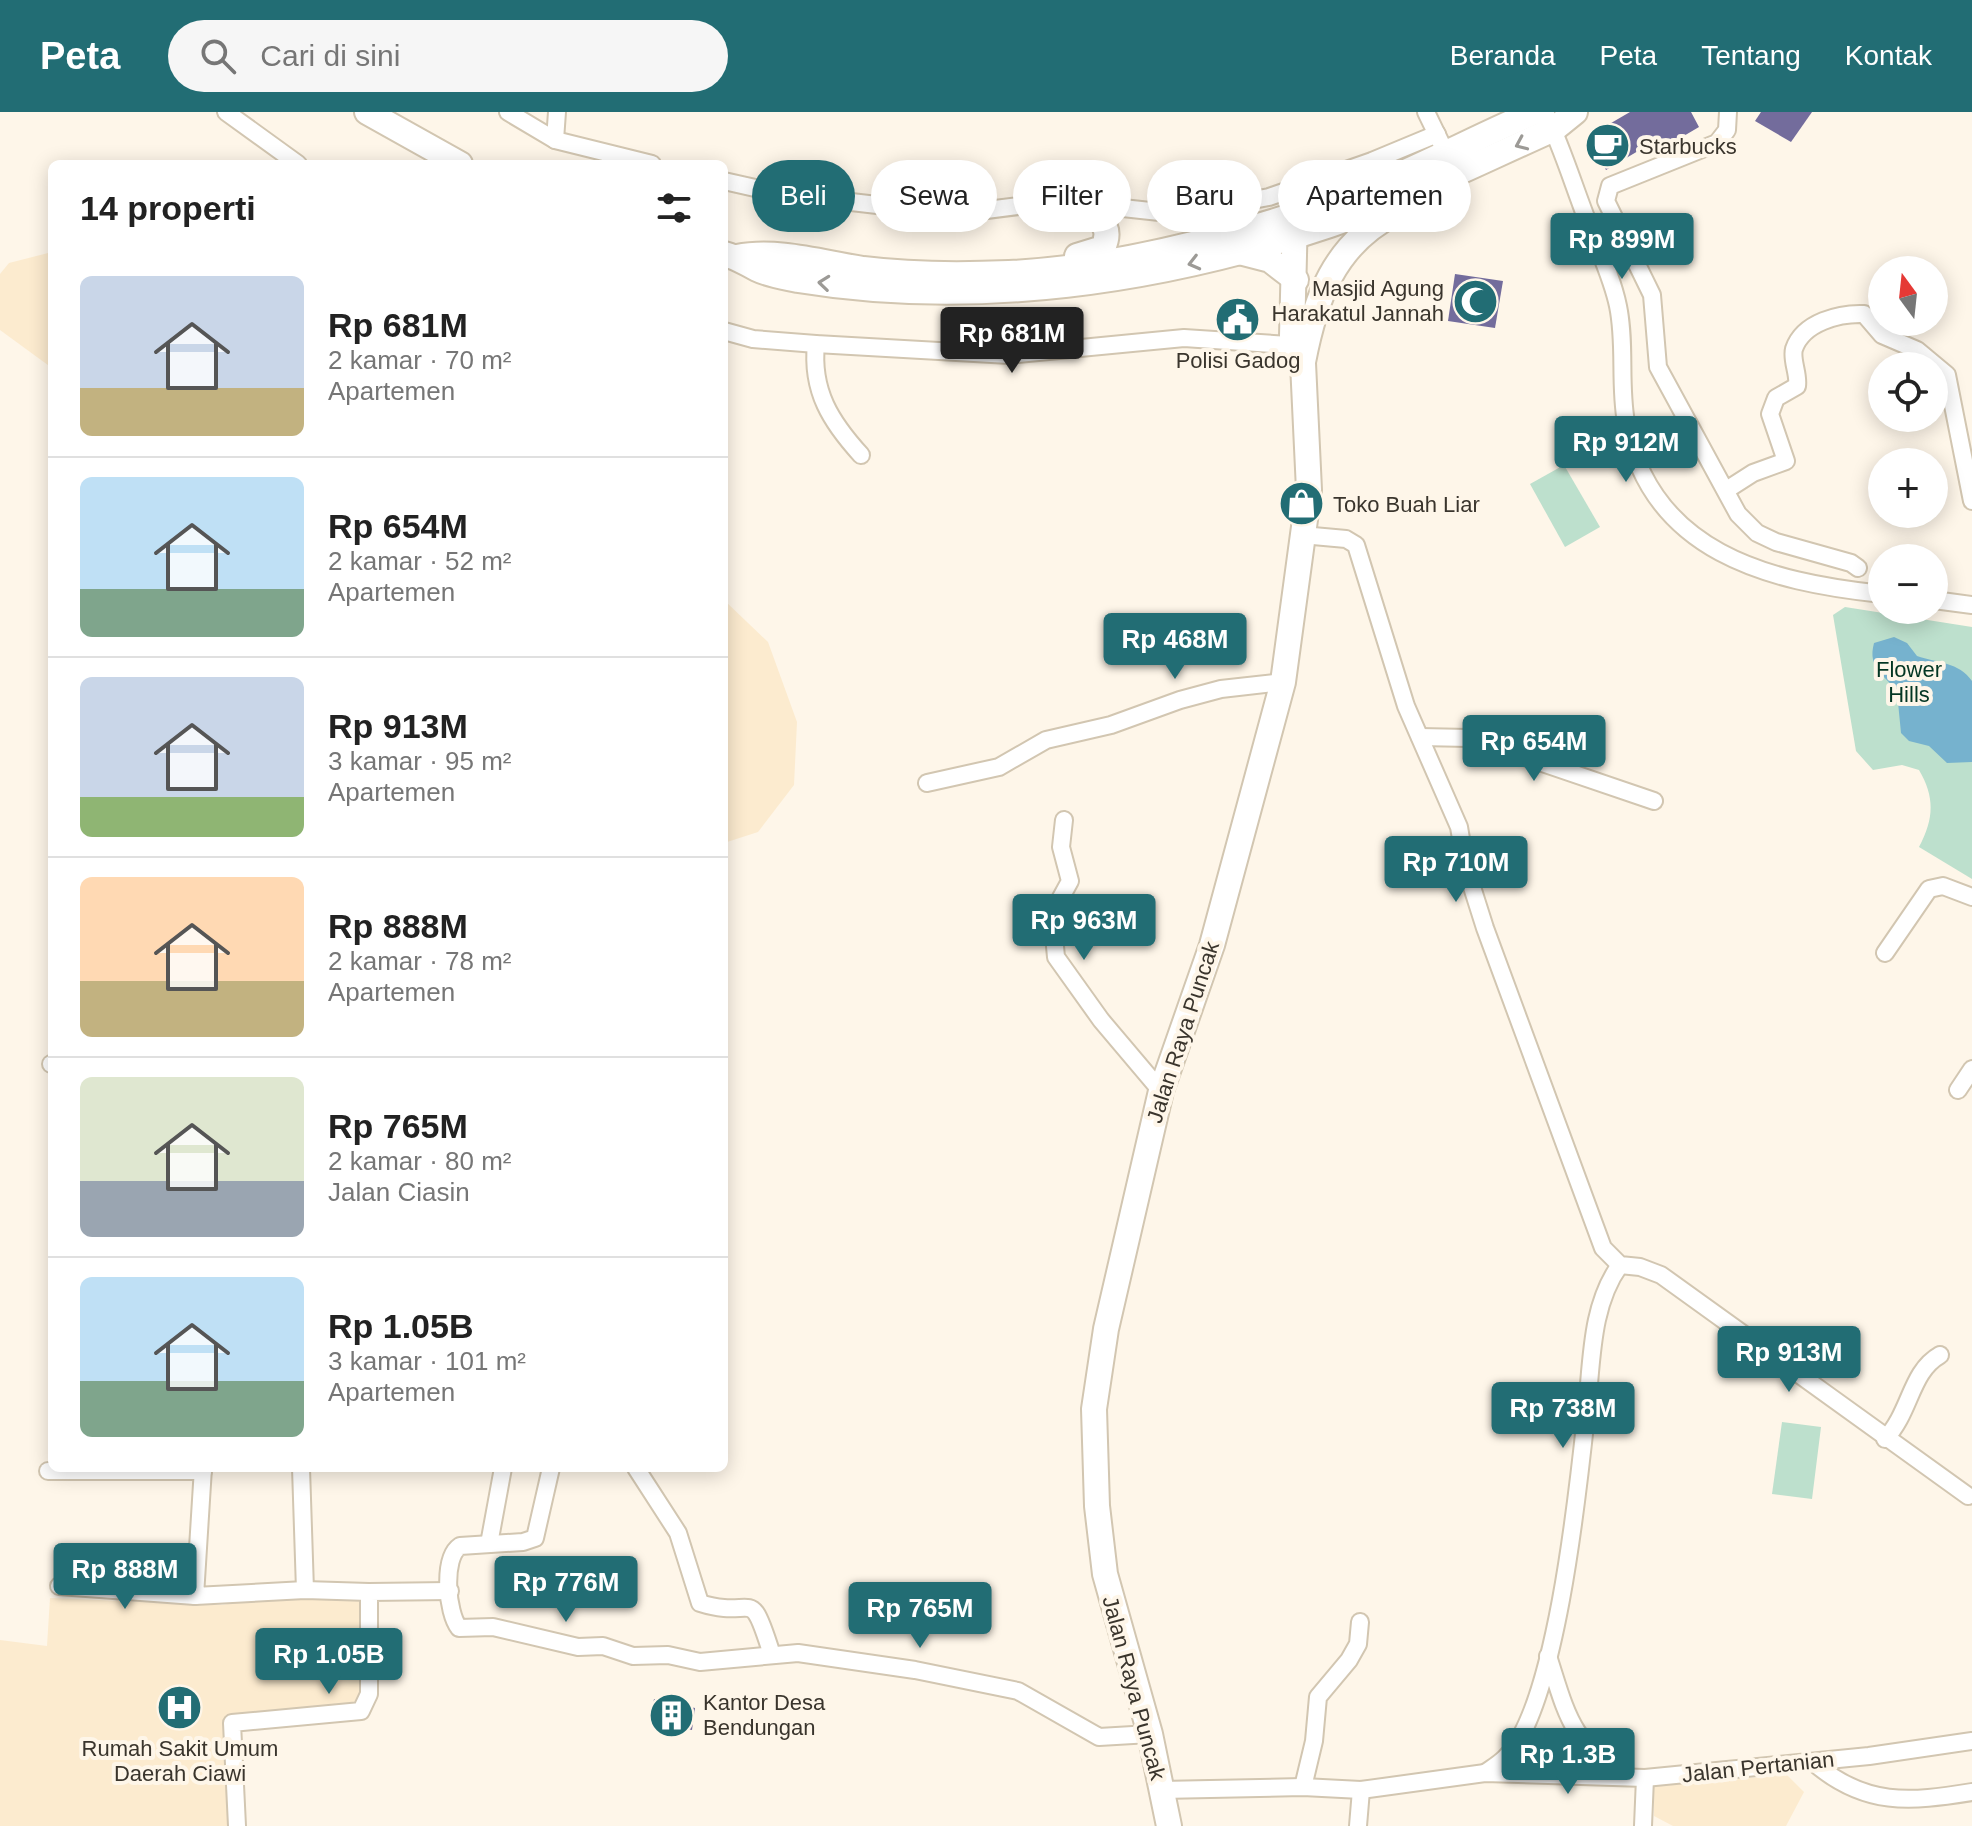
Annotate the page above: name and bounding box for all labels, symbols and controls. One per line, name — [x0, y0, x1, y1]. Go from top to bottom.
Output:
search box — [168, 20, 728, 92]
icon: search — [196, 34, 240, 78]
text: Peta — [40, 35, 120, 77]
text: Cari di sini — [260, 39, 400, 72]
text: Beranda — [1450, 40, 1556, 71]
text: Peta — [1600, 40, 1657, 71]
text: Tentang — [1701, 40, 1801, 71]
text: Kontak — [1845, 40, 1932, 71]
cafe icon: Starbucks — [1584, 122, 1632, 170]
one-way arrow — [1515, 134, 1529, 150]
place label: Starbucks — [1639, 134, 1737, 159]
chip: Beli — [752, 160, 855, 232]
chip: Sewa — [871, 160, 997, 232]
chip: Filter — [1013, 160, 1131, 232]
chip: Baru — [1147, 160, 1262, 232]
chip: Apartemen — [1278, 160, 1471, 232]
icon: filters — [652, 186, 696, 230]
text: 14 properti — [80, 189, 256, 227]
pin: Rp 899M — [1548, 213, 1696, 281]
text: Rp 899M — [1569, 224, 1675, 254]
one-way arrow — [1187, 254, 1201, 271]
north arrow — [1868, 256, 1948, 336]
map controls — [1868, 256, 1948, 624]
one-way arrow — [817, 274, 830, 291]
place label: Masjid Agung Harakatul Jannah — [1272, 276, 1444, 326]
mosque icon: Masjid Agung Harakatul Jannah — [1451, 277, 1499, 325]
public building icon: Polisi Gadog — [1214, 295, 1262, 343]
text: Rp 681M — [328, 306, 468, 344]
pin: Rp 681M — [938, 307, 1086, 375]
icon: home — [144, 308, 240, 404]
text: Rp 681M — [959, 318, 1065, 348]
text: 2 kamar · 70 m² — [328, 345, 512, 375]
place label: Polisi Gadog — [1176, 348, 1300, 373]
button: locate — [1868, 352, 1948, 432]
text: Apartemen — [328, 376, 455, 406]
pin: Rp 912M — [1552, 416, 1700, 484]
text: Rp 912M — [1573, 427, 1679, 457]
button: + — [1868, 448, 1948, 528]
shop icon: Toko Buah Liar — [1278, 480, 1326, 528]
place label: Toko Buah Liar — [1333, 492, 1480, 517]
text: Rp 654M — [328, 507, 468, 545]
icon: home — [144, 509, 240, 605]
button: − — [1868, 544, 1948, 624]
text: 2 kamar · 52 m² — [328, 546, 512, 576]
text: Apartemen — [328, 577, 455, 607]
pin: Rp 468M — [1101, 613, 1249, 681]
text: Rp 468M — [1122, 624, 1228, 654]
park label: Flower Hills — [1876, 657, 1942, 707]
text: Rp 913M — [328, 707, 468, 745]
icon: home — [144, 709, 240, 805]
pin: Rp 654M — [1460, 715, 1608, 783]
text: Rp 654M — [1481, 726, 1587, 756]
text: 3 kamar · 95 m² — [328, 746, 512, 776]
text: Apartemen — [328, 777, 455, 807]
pin: Rp 710M — [1382, 836, 1530, 904]
text: Rp 710M — [1403, 847, 1509, 877]
pin: Rp 963M — [1010, 894, 1158, 962]
text: Rp 963M — [1031, 905, 1137, 935]
text: Rp 888M — [328, 907, 468, 945]
icon: home — [144, 909, 240, 1005]
street label: Jalan Raya Puncak — [1142, 937, 1224, 1126]
text: 2 kamar · 78 m² — [328, 946, 512, 976]
text: Apartemen — [328, 977, 455, 1007]
text: Rp 765M — [328, 1107, 468, 1145]
icon: home — [144, 1109, 240, 1205]
text: 2 kamar · 80 m² — [328, 1146, 512, 1176]
text: Jalan Ciasin — [328, 1177, 470, 1207]
text: Rp 1.05B — [328, 1307, 474, 1345]
icon: home — [144, 1309, 240, 1405]
pin: Rp 913M — [1715, 1326, 1863, 1394]
text: Rp 913M — [1736, 1337, 1842, 1367]
text: 3 kamar · 101 m² — [328, 1346, 526, 1376]
text: Apartemen — [328, 1377, 455, 1407]
pin: Rp 738M — [1489, 1382, 1637, 1450]
text: Rp 738M — [1510, 1393, 1616, 1423]
pin: Rp 888M — [51, 1543, 199, 1611]
text: Rp 888M — [72, 1554, 178, 1584]
pin: Rp 776M — [492, 1556, 640, 1624]
text: Rp 776M — [513, 1567, 619, 1597]
pin: Rp 765M — [846, 1582, 994, 1650]
text: Rp 765M — [867, 1593, 973, 1623]
street label: Jalan Raya Puncak — [1097, 1593, 1171, 1784]
pin: Rp 1.05B — [246, 1628, 412, 1696]
text: Rp 1.05B — [273, 1639, 385, 1669]
hospital icon: Rumah Sakit Umum Daerah Ciawi — [156, 1683, 204, 1731]
place label: Kantor Desa Bendungan — [703, 1690, 826, 1740]
building icon: Kantor Desa Bendungan — [648, 1691, 696, 1739]
pin: Rp 1.3B — [1494, 1728, 1642, 1796]
place label: Rumah Sakit Umum Daerah Ciawi — [82, 1736, 278, 1786]
text: Rp 1.3B — [1520, 1739, 1616, 1769]
street label: Jalan Pertanian — [1681, 1747, 1835, 1787]

